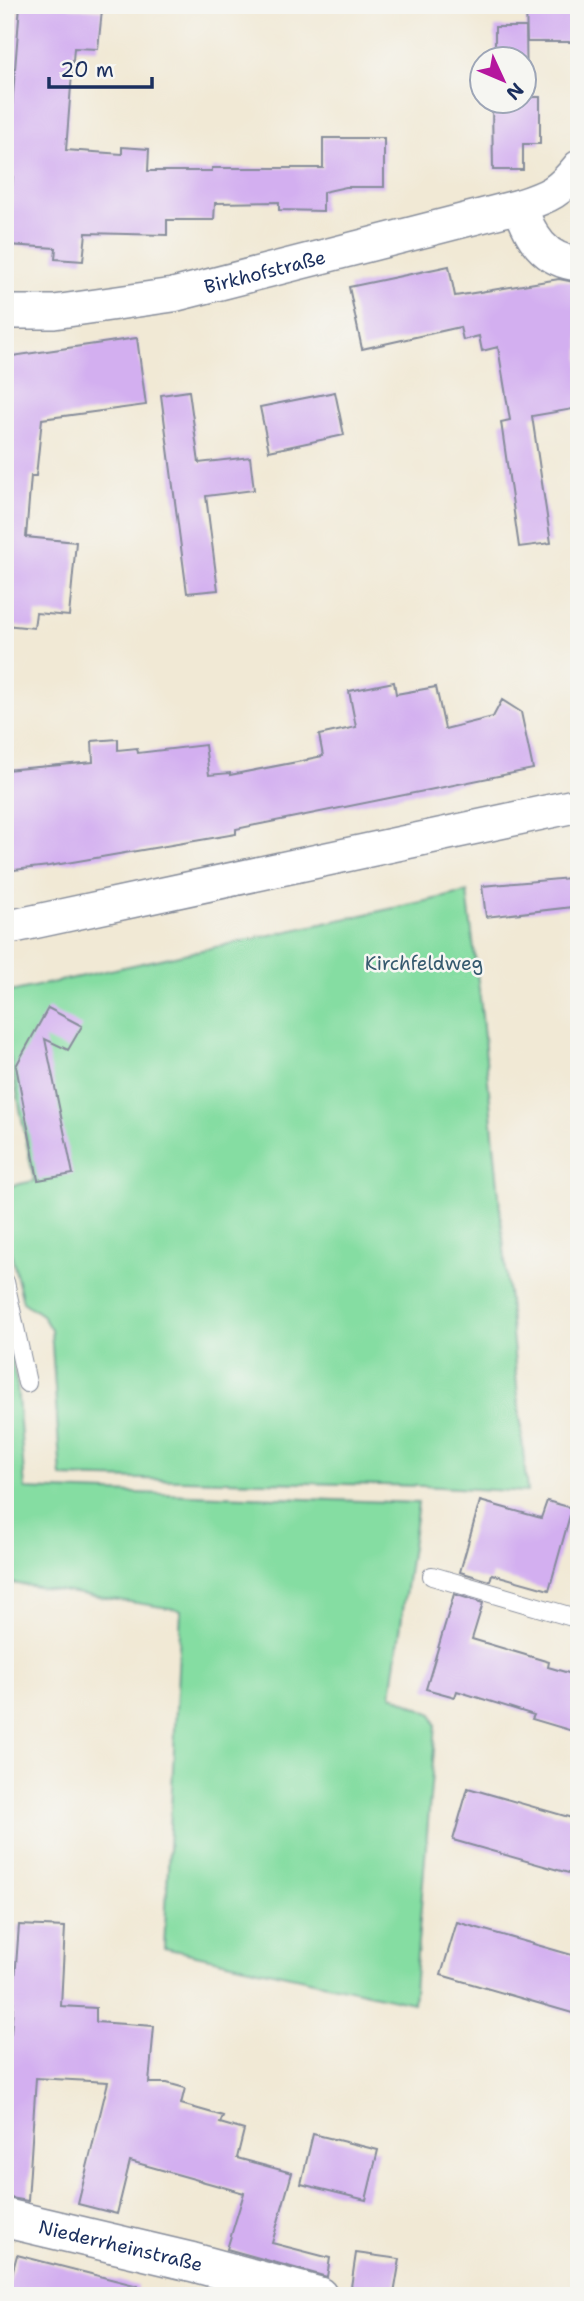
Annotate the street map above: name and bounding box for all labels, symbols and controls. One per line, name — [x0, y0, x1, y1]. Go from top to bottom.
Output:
scale bar — [49, 46, 152, 90]
north arrow — [468, 46, 538, 116]
text: 20 m — [60, 56, 114, 84]
text: N — [501, 77, 529, 106]
street label: Birkhofstraße — [201, 244, 328, 299]
park label: Kirchfeldweg — [365, 951, 483, 976]
street label: Niederrheinstraße — [36, 2214, 206, 2277]

